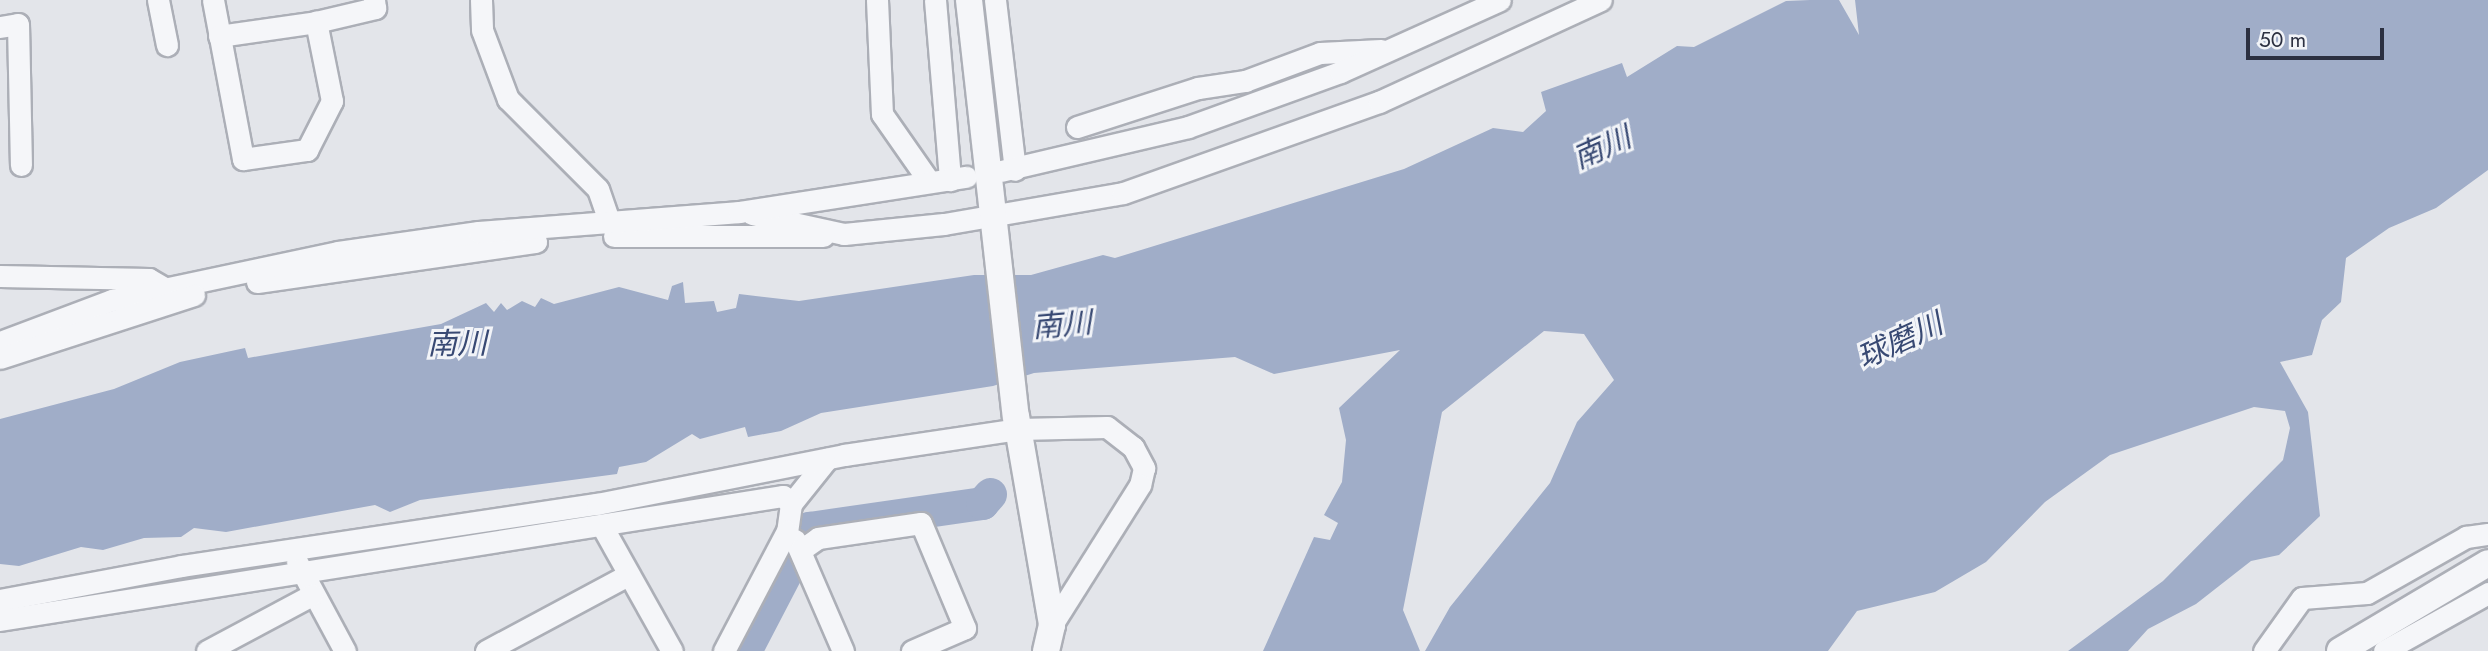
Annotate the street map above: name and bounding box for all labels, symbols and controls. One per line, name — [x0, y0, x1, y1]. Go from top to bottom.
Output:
scale bar — [2250, 14, 2388, 58]
text: 50 m — [2259, 25, 2306, 55]
water label: 南川 — [1567, 119, 1637, 177]
water label: 南川 — [1031, 304, 1093, 346]
water label: 球磨川 — [1852, 306, 1948, 376]
water label: 南川 — [427, 325, 487, 363]

